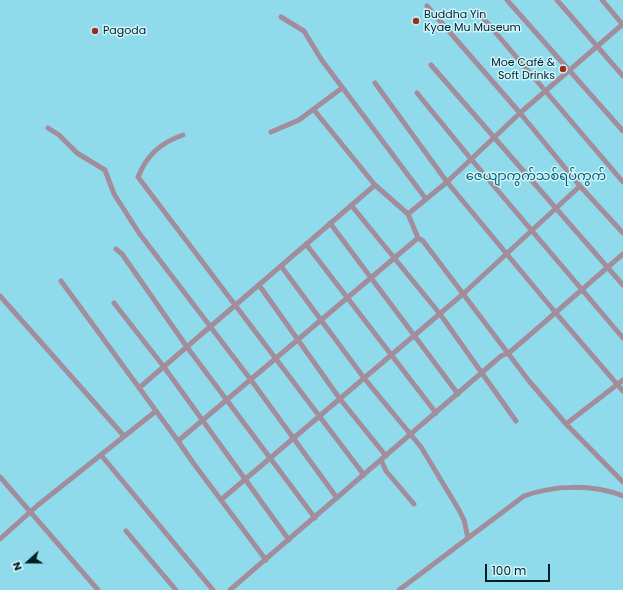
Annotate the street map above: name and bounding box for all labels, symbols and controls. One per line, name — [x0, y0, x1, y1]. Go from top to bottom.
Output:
place label: Buddha Yin Kyae Mu Museum — [424, 8, 521, 34]
marker: Buddha Yin Kyae Mu Museum — [411, 16, 421, 26]
place label: Pagoda — [103, 24, 146, 38]
marker: Pagoda — [90, 26, 100, 36]
place label: Moe Café & Soft Drinks — [491, 56, 555, 82]
marker: Moe Café & Soft Drinks — [558, 64, 568, 74]
district label: ဇေယျာကွက်သစ်ရပ်ကွက် — [466, 169, 606, 185]
north arrow — [8, 542, 48, 582]
scale bar — [487, 556, 552, 582]
text: N — [8, 560, 26, 573]
text: 100 m — [492, 562, 526, 579]

